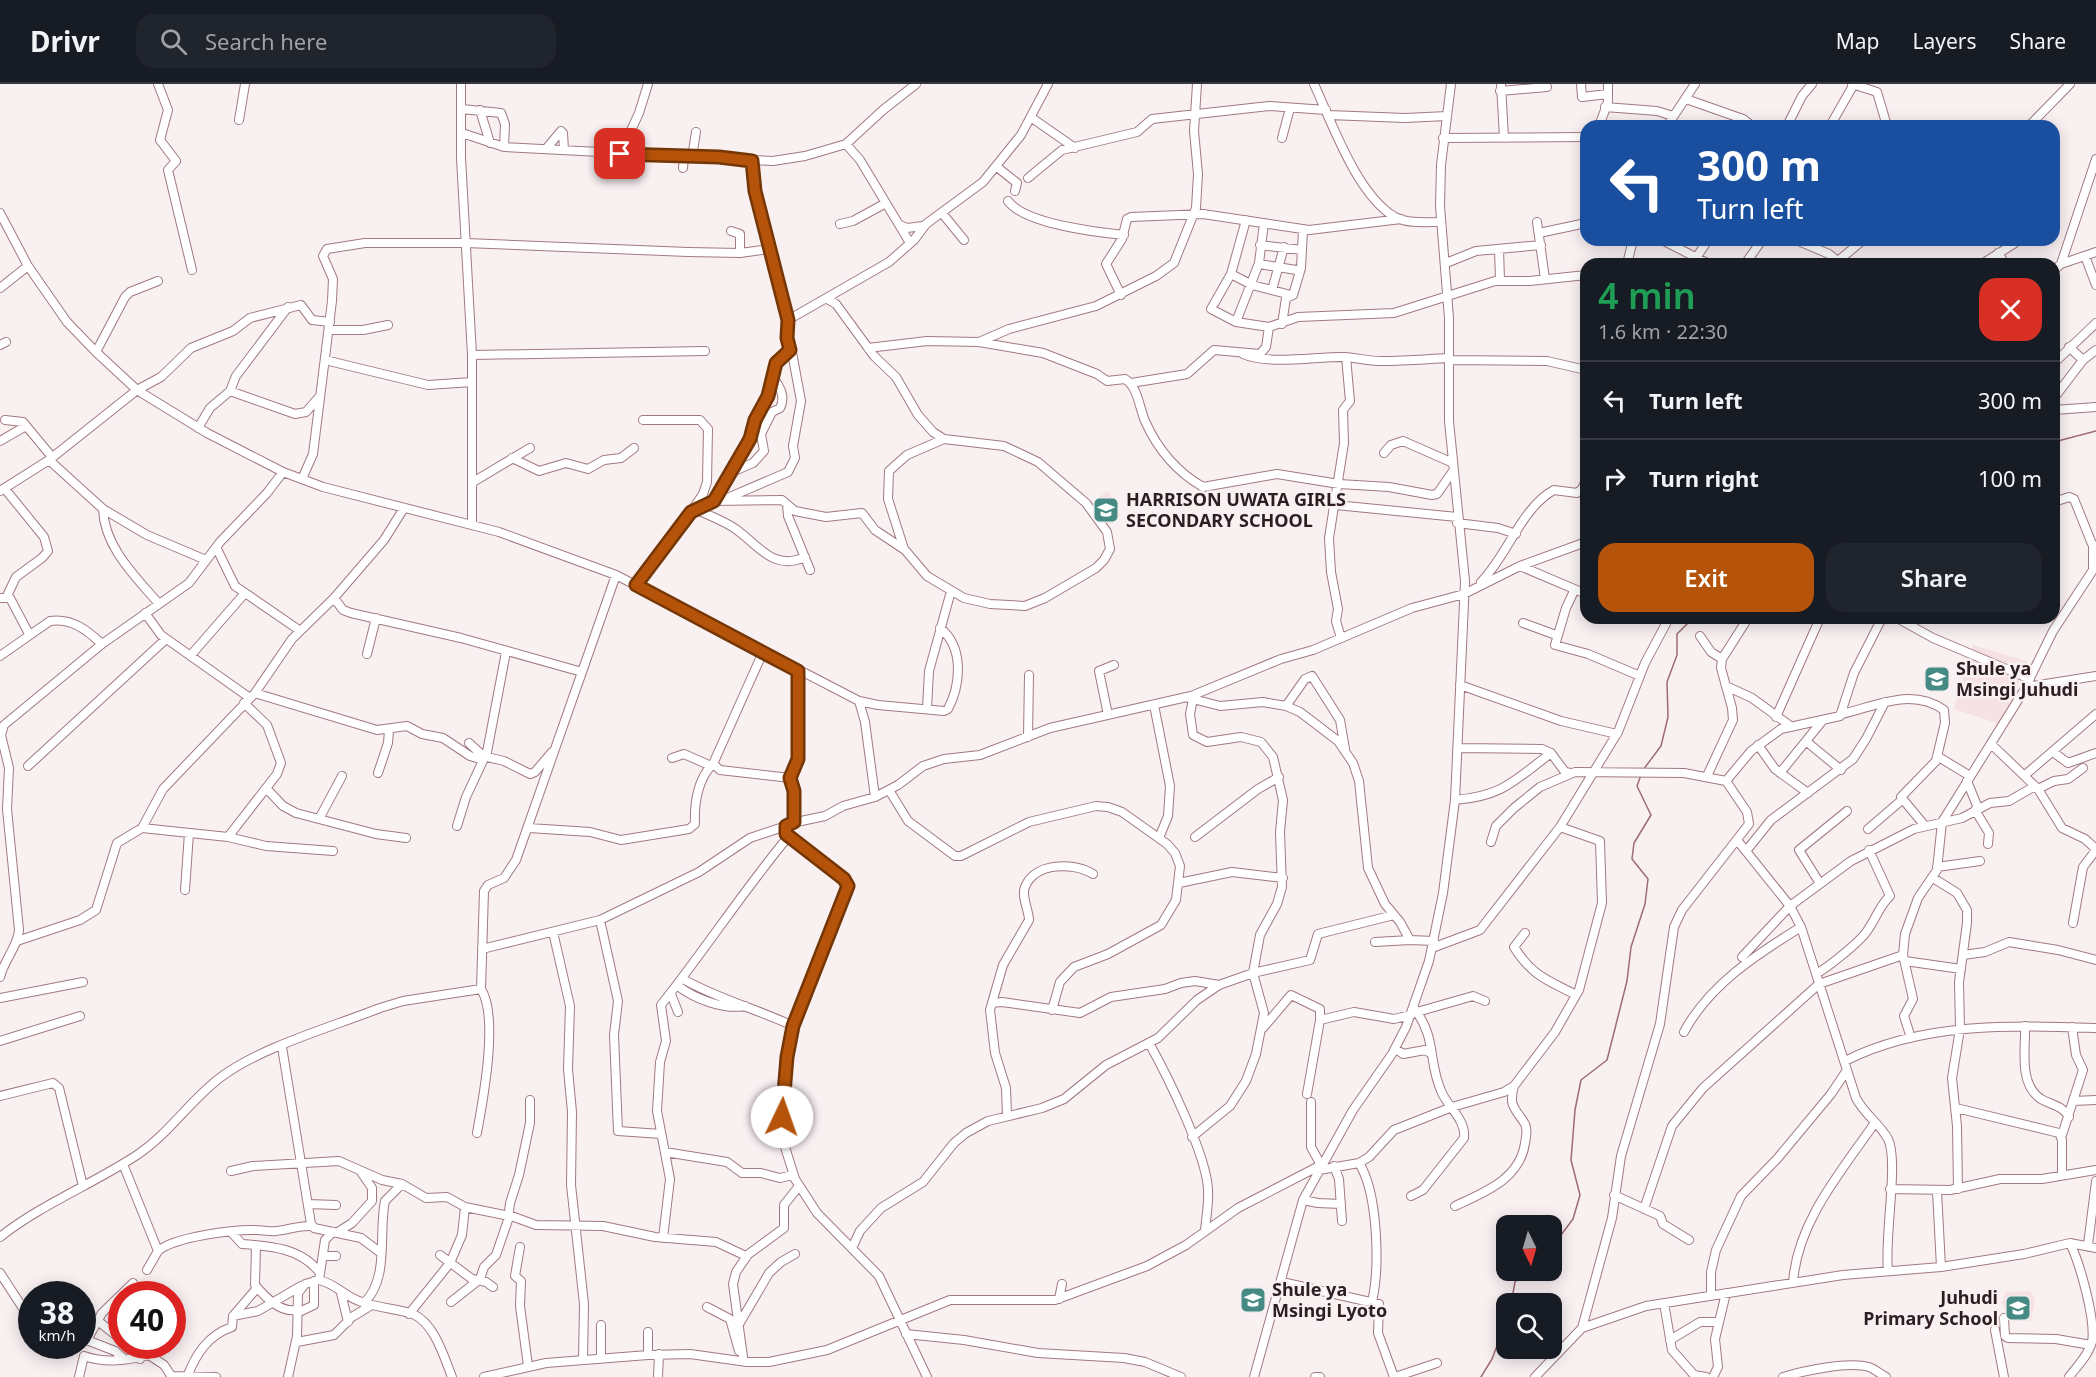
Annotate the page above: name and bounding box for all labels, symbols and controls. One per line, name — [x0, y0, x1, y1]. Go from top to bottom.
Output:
search box — [136, 14, 556, 68]
text: Drivr — [30, 22, 100, 60]
icon: search — [157, 25, 190, 58]
text: Search here — [205, 26, 327, 56]
text: Map — [1836, 27, 1880, 55]
text: Layers — [1913, 27, 1977, 55]
text: Share — [2010, 27, 2066, 55]
pin — [594, 128, 645, 179]
text: 300 m — [1697, 136, 1821, 193]
icon: arrive — [603, 137, 636, 170]
icon: left — [1598, 144, 1676, 222]
text: Turn left — [1697, 190, 1803, 227]
text: 4 min — [1598, 271, 1696, 320]
button: close — [1979, 278, 2042, 341]
text: 1.6 km · 22:30 — [1598, 318, 1728, 345]
icon: left — [1598, 384, 1631, 417]
text: Turn left — [1649, 385, 1743, 415]
text: 300 m — [1978, 385, 2042, 415]
icon: right — [1598, 462, 1631, 495]
text: Turn right — [1649, 463, 1759, 493]
text: 100 m — [1978, 463, 2042, 493]
place label: HARRISON UWATA GIRLS SECONDARY SCHOOL — [1126, 487, 1346, 532]
school or university icon: HARRISON UWATA GIRLS SECONDARY SCHOOL — [1091, 495, 1121, 525]
button: Exit — [1598, 543, 1814, 612]
button: Share — [1826, 543, 2042, 612]
place label: Shule ya Msingi Juhudi — [1956, 656, 2078, 701]
school or university icon: Shule ya Msingi Juhudi — [1922, 664, 1952, 694]
position arrow — [750, 1085, 814, 1149]
north arrow — [1496, 1215, 1562, 1281]
map controls — [1496, 1215, 1562, 1359]
place label: Shule ya Msingi Lyoto — [1272, 1277, 1387, 1322]
speed limit sign: 40 — [108, 1281, 186, 1359]
school or university icon: Shule ya Msingi Lyoto — [1238, 1285, 1268, 1315]
place label: Juhudi Primary School — [1863, 1285, 1998, 1330]
text: 38 — [40, 1292, 74, 1333]
button: search — [1496, 1293, 1562, 1359]
school or university icon: Juhudi Primary School — [2003, 1293, 2033, 1323]
text: km/h — [39, 1325, 75, 1345]

